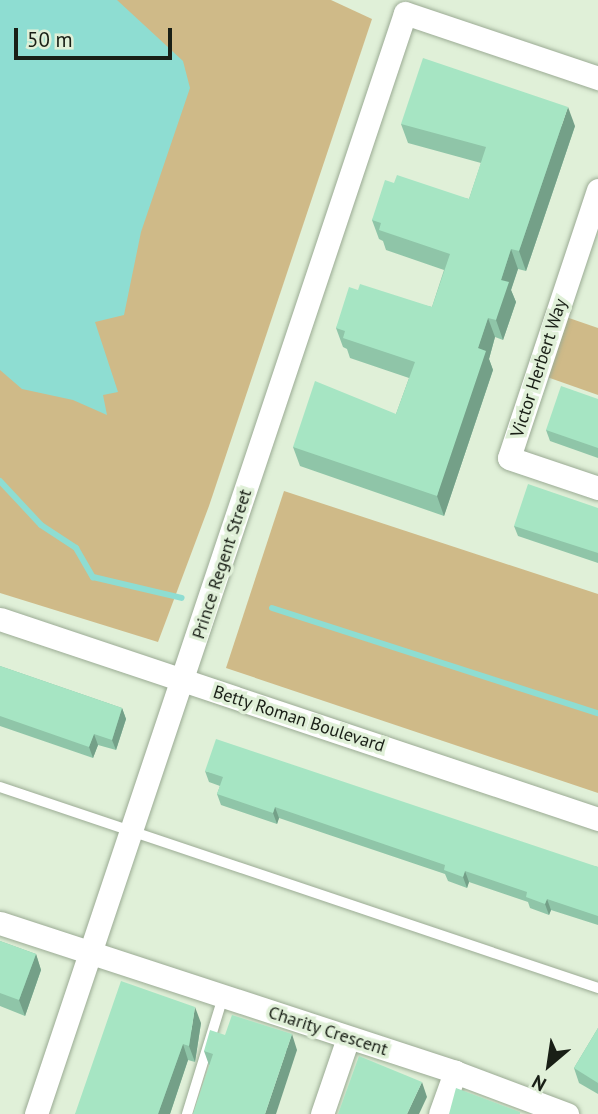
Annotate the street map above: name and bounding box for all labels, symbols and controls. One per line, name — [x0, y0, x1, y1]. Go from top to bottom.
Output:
scale bar — [18, 14, 175, 58]
text: 50 m — [27, 26, 73, 53]
street label: Victor Herbert Way — [506, 296, 572, 440]
street label: Prince Regent Street — [188, 486, 256, 642]
street label: Betty Roman Boulevard — [210, 681, 388, 757]
street label: Charity Crescent — [265, 1001, 391, 1061]
north arrow — [514, 1030, 584, 1100]
text: N — [528, 1070, 550, 1097]

